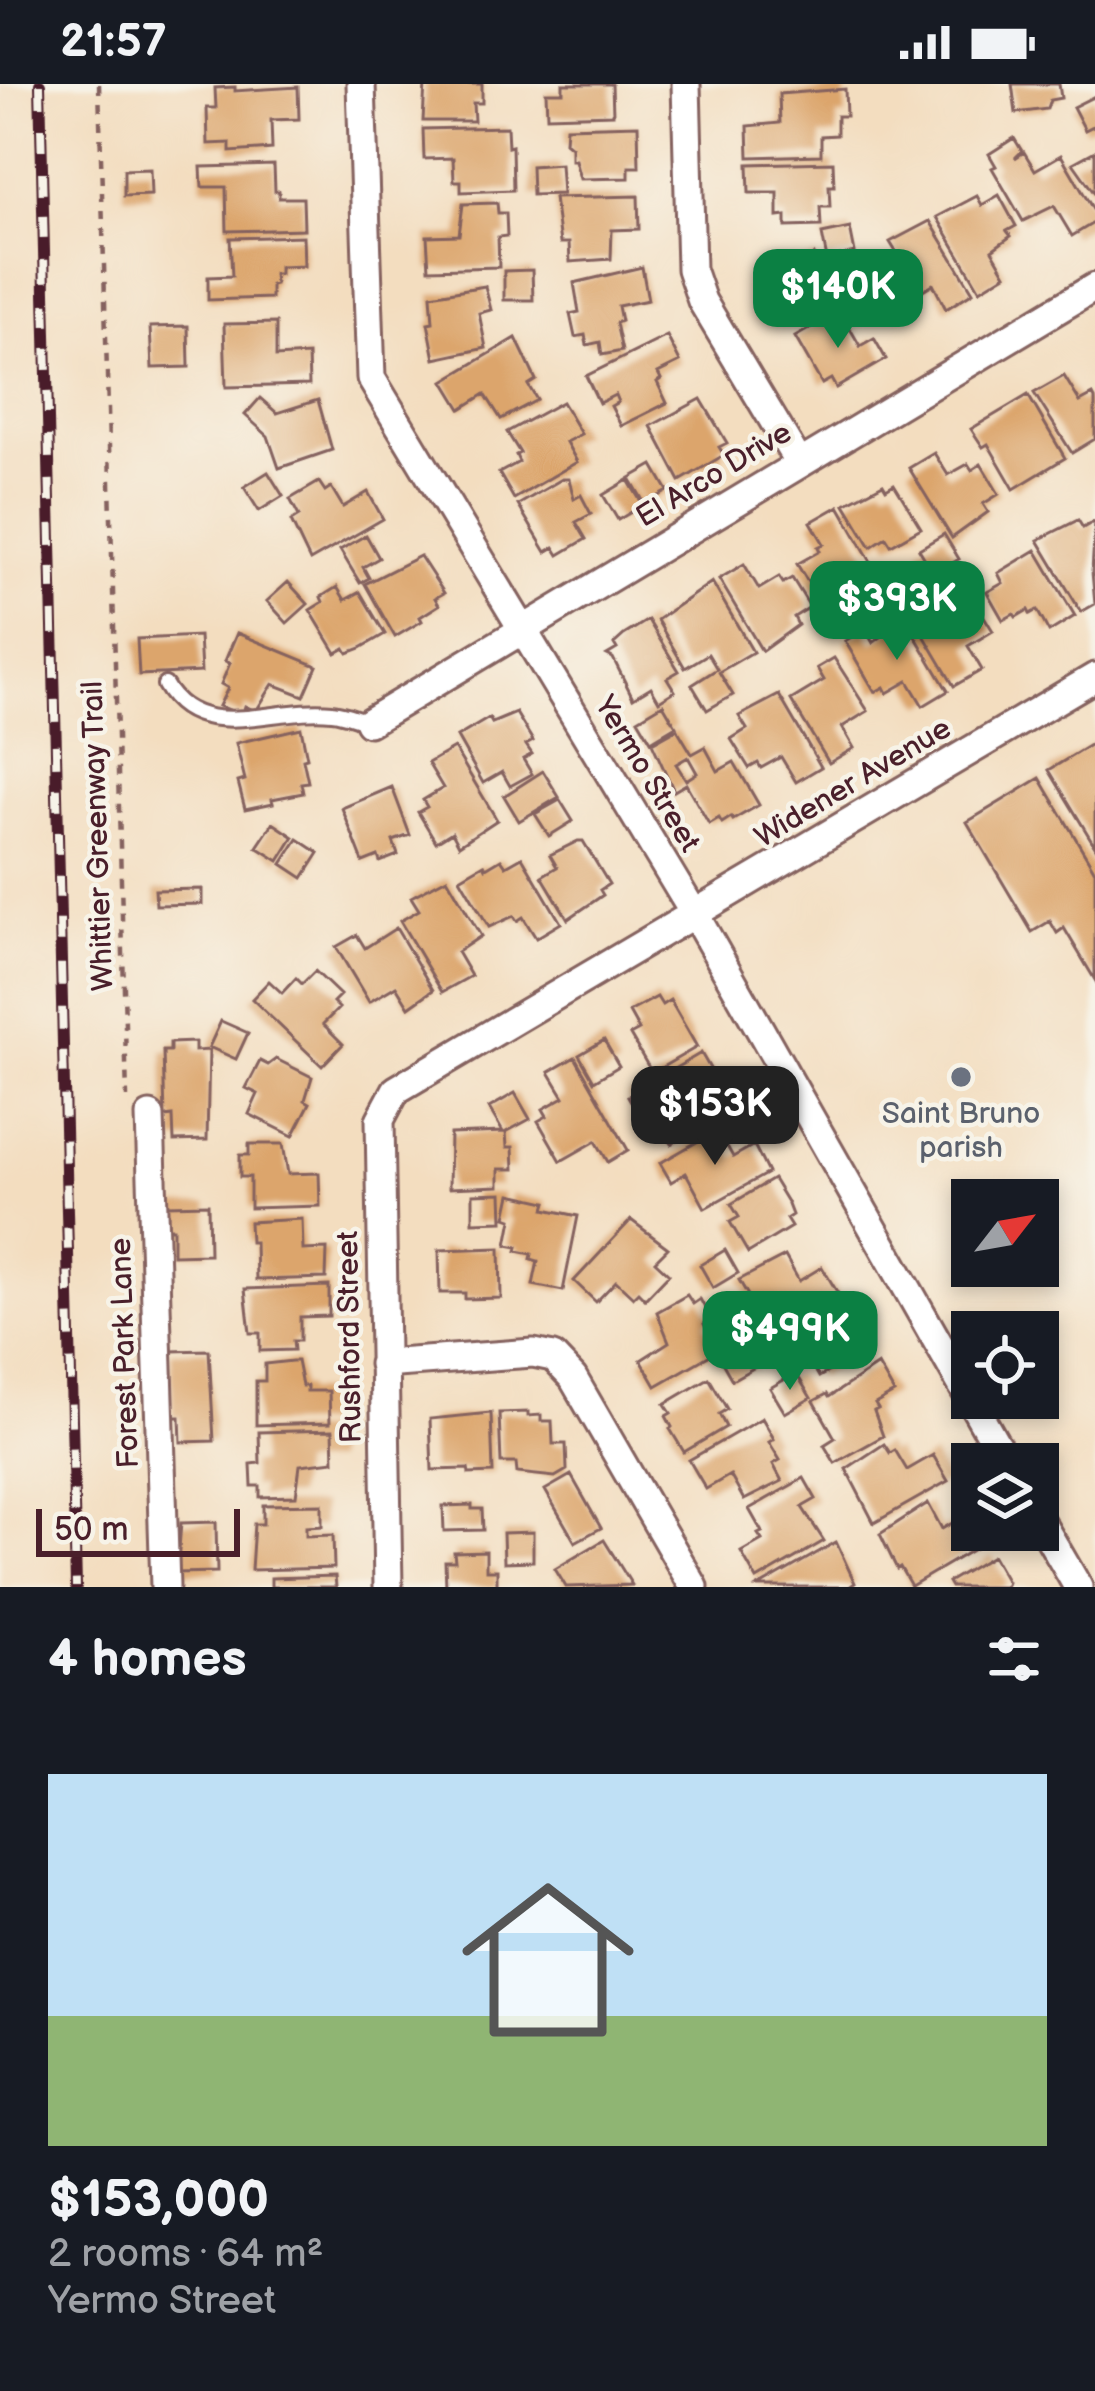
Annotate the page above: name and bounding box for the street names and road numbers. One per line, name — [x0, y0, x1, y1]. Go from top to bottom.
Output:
street label: El Arco Drive — [630, 415, 798, 535]
street label: Whittier Greenway Trail — [75, 680, 121, 992]
street label: Yermo Street — [586, 689, 708, 858]
street label: Widener Avenue — [748, 710, 958, 856]
street label: Rushford Street — [330, 1231, 370, 1443]
street label: Forest Park Lane — [103, 1237, 147, 1469]

